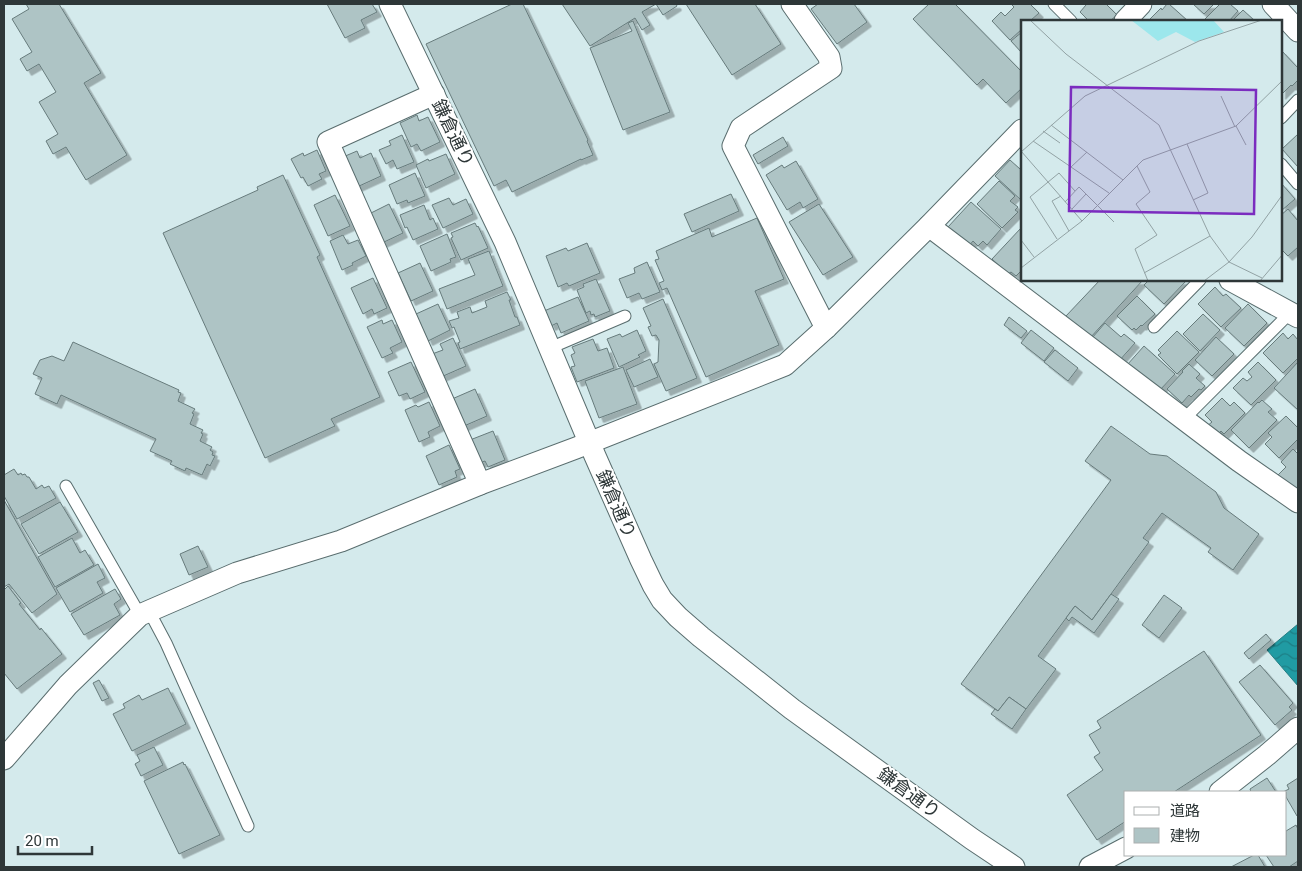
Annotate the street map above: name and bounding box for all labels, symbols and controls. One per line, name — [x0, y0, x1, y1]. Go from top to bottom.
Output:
inset map — [1021, 20, 1282, 281]
street label: 鎌倉通り — [428, 96, 479, 170]
street label: 鎌倉通り — [592, 467, 641, 541]
street label: 鎌倉通り — [874, 763, 945, 822]
legend — [1124, 791, 1287, 856]
text: 道路 — [1170, 802, 1200, 820]
scale bar — [18, 824, 91, 856]
text: 建物 — [1170, 827, 1200, 845]
text: 20 m — [25, 832, 59, 850]

